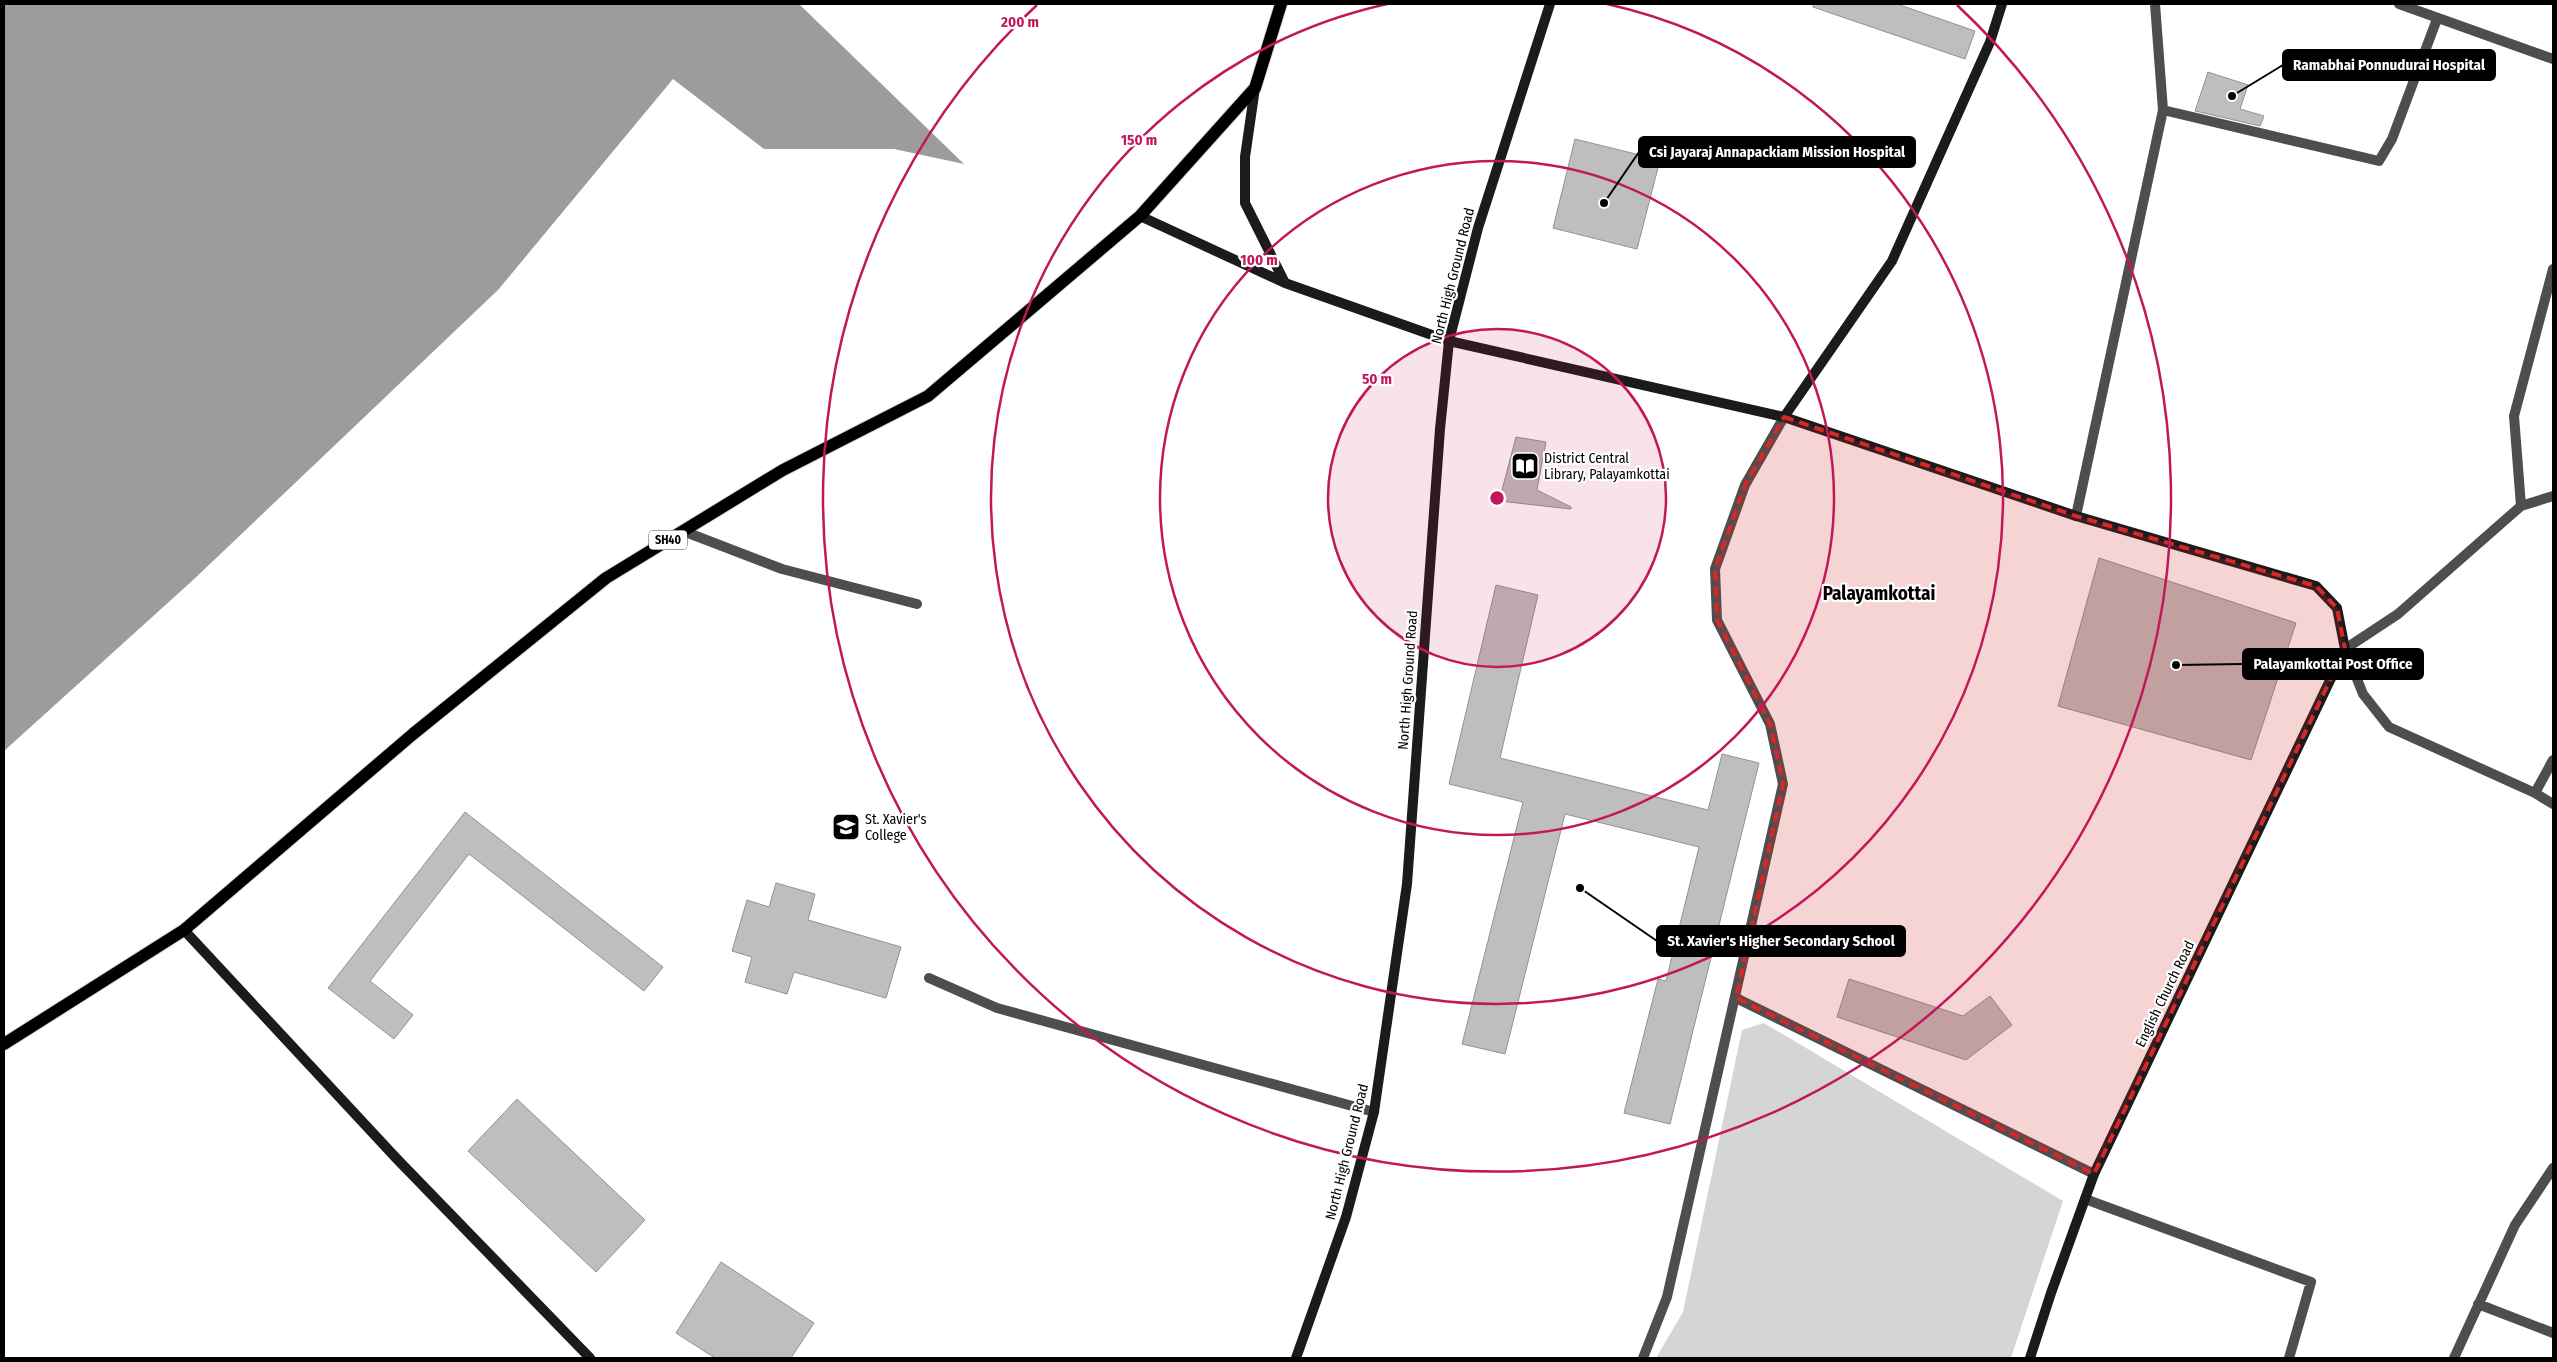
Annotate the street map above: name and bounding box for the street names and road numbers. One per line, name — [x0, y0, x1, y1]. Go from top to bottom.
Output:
street label: North High Ground Road — [1428, 206, 1478, 346]
road number: SH40 — [649, 530, 687, 550]
street label: North High Ground Road — [1395, 610, 1421, 750]
street label: English Church Road — [2132, 938, 2198, 1050]
street label: North High Ground Road — [1322, 1082, 1372, 1222]

